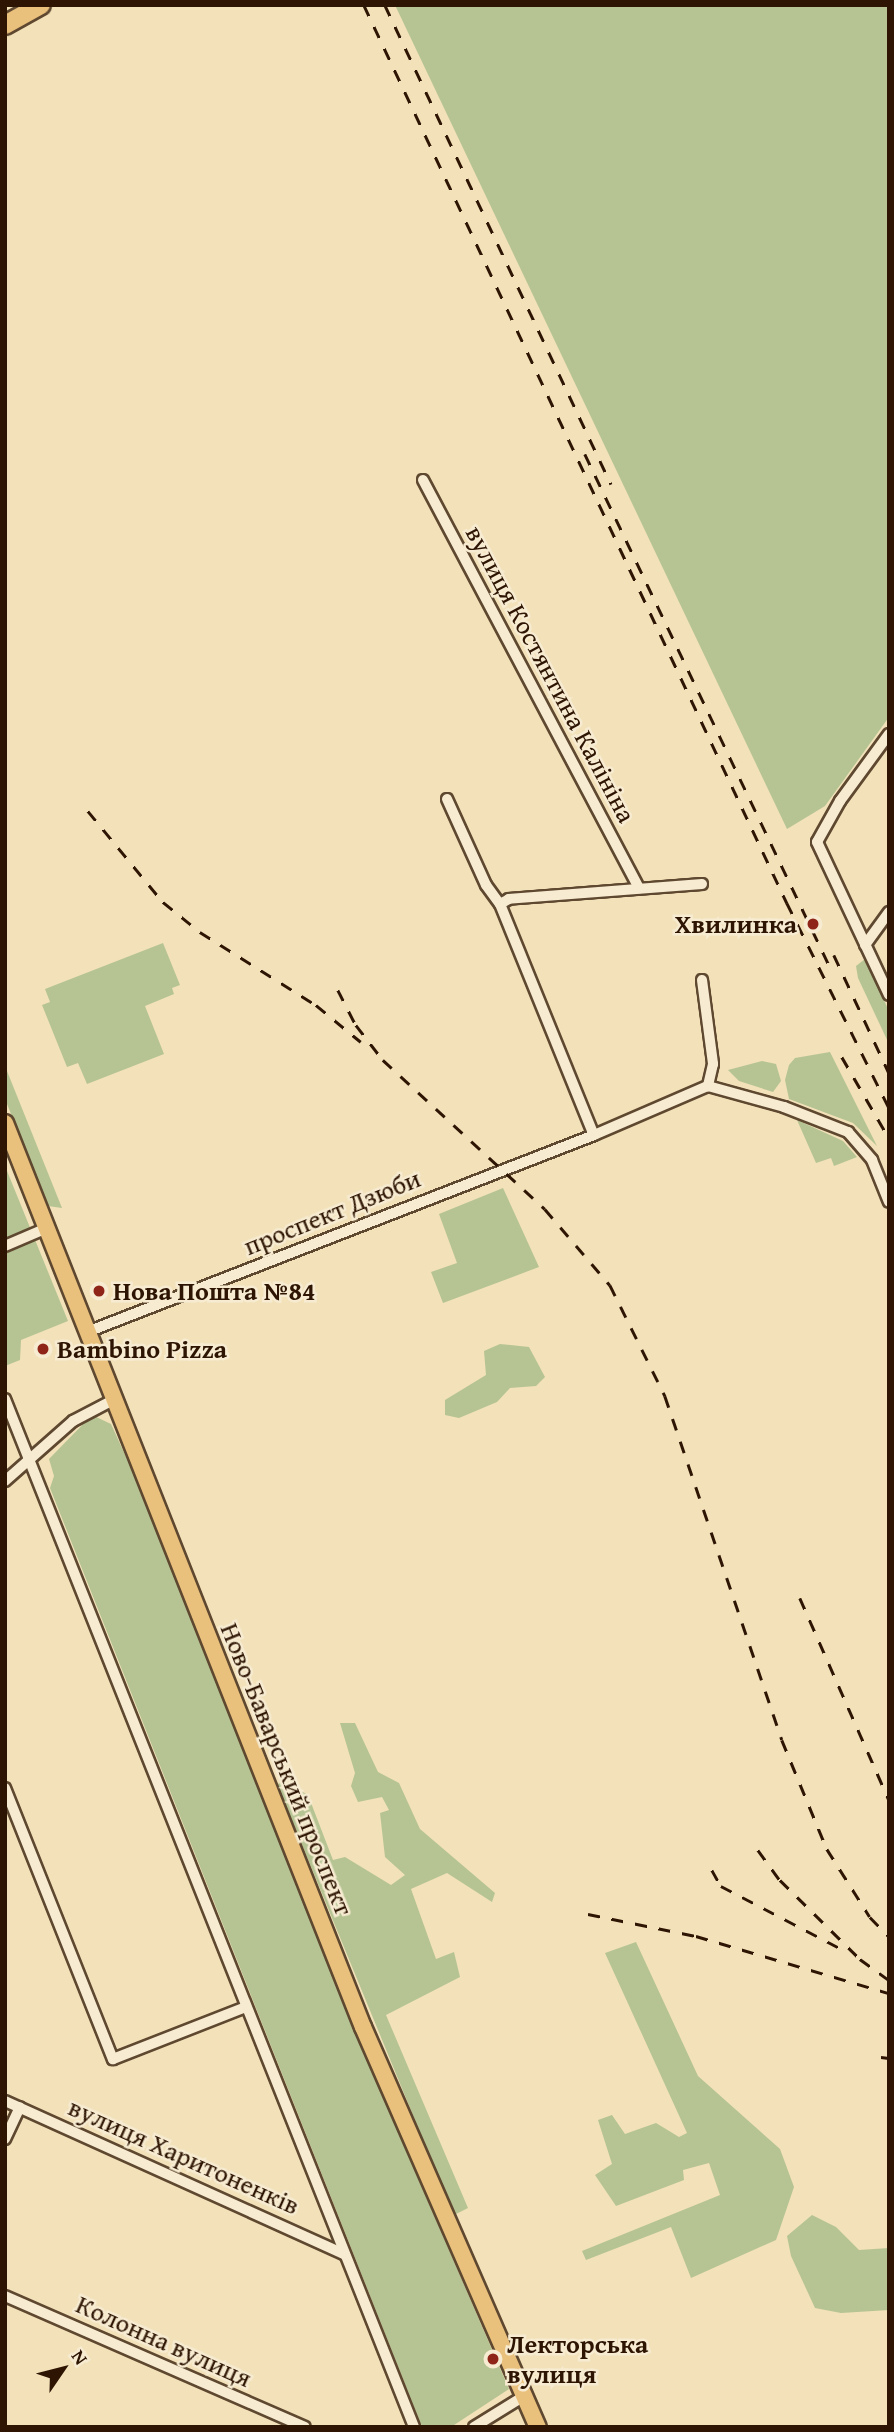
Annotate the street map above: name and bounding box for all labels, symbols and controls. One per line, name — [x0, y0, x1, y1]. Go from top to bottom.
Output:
street label: вулиця Костянтина Калініна — [459, 520, 643, 828]
place label: Хвилинка — [675, 908, 797, 940]
marker: Хвилинка — [803, 914, 823, 934]
street label: проспект Дзюби — [239, 1162, 425, 1262]
place label: Нова Пошта №84 — [113, 1275, 315, 1307]
marker: Нова Пошта №84 — [91, 1283, 107, 1299]
place label: Bambino Pizza — [57, 1333, 227, 1365]
marker: Bambino Pizza — [35, 1341, 51, 1357]
street label: Ново-Баварський проспект — [214, 1618, 360, 1920]
street label: вулиця Харитоненків — [64, 2091, 304, 2221]
street label: Колонна вулиця — [71, 2288, 257, 2394]
place label: Лекторська вулиця — [507, 2328, 648, 2390]
north arrow — [28, 2334, 98, 2404]
text: N — [65, 2344, 95, 2370]
marker: Лекторська вулиця — [485, 2351, 501, 2367]

